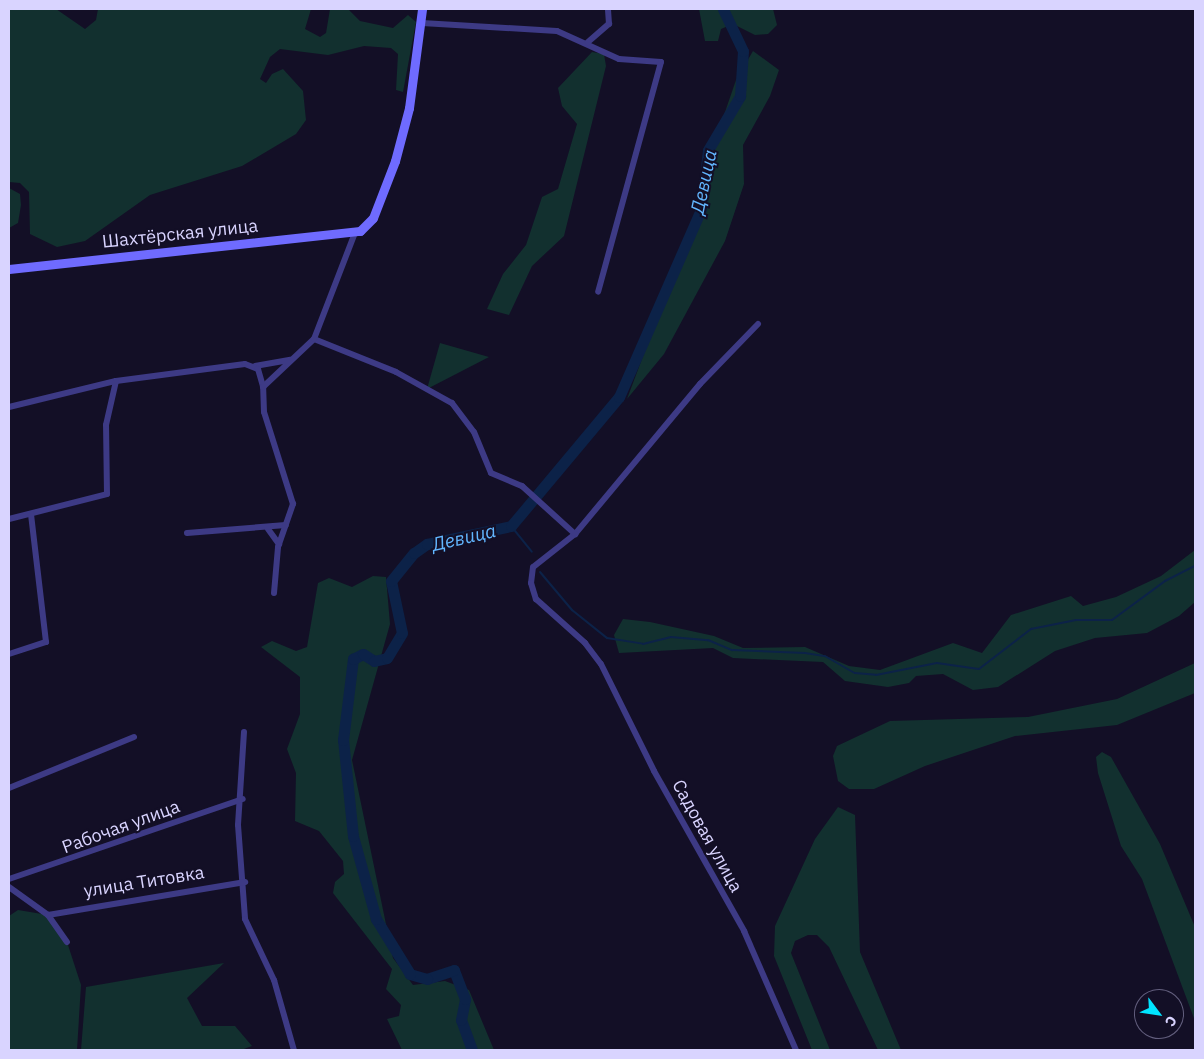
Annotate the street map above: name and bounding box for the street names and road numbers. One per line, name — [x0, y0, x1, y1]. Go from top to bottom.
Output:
street label: Шахтёрская улица — [101, 215, 259, 253]
street label: Садовая улица — [667, 776, 747, 896]
street label: Рабочая улица — [59, 796, 183, 858]
street label: улица Титовка — [82, 862, 206, 902]

